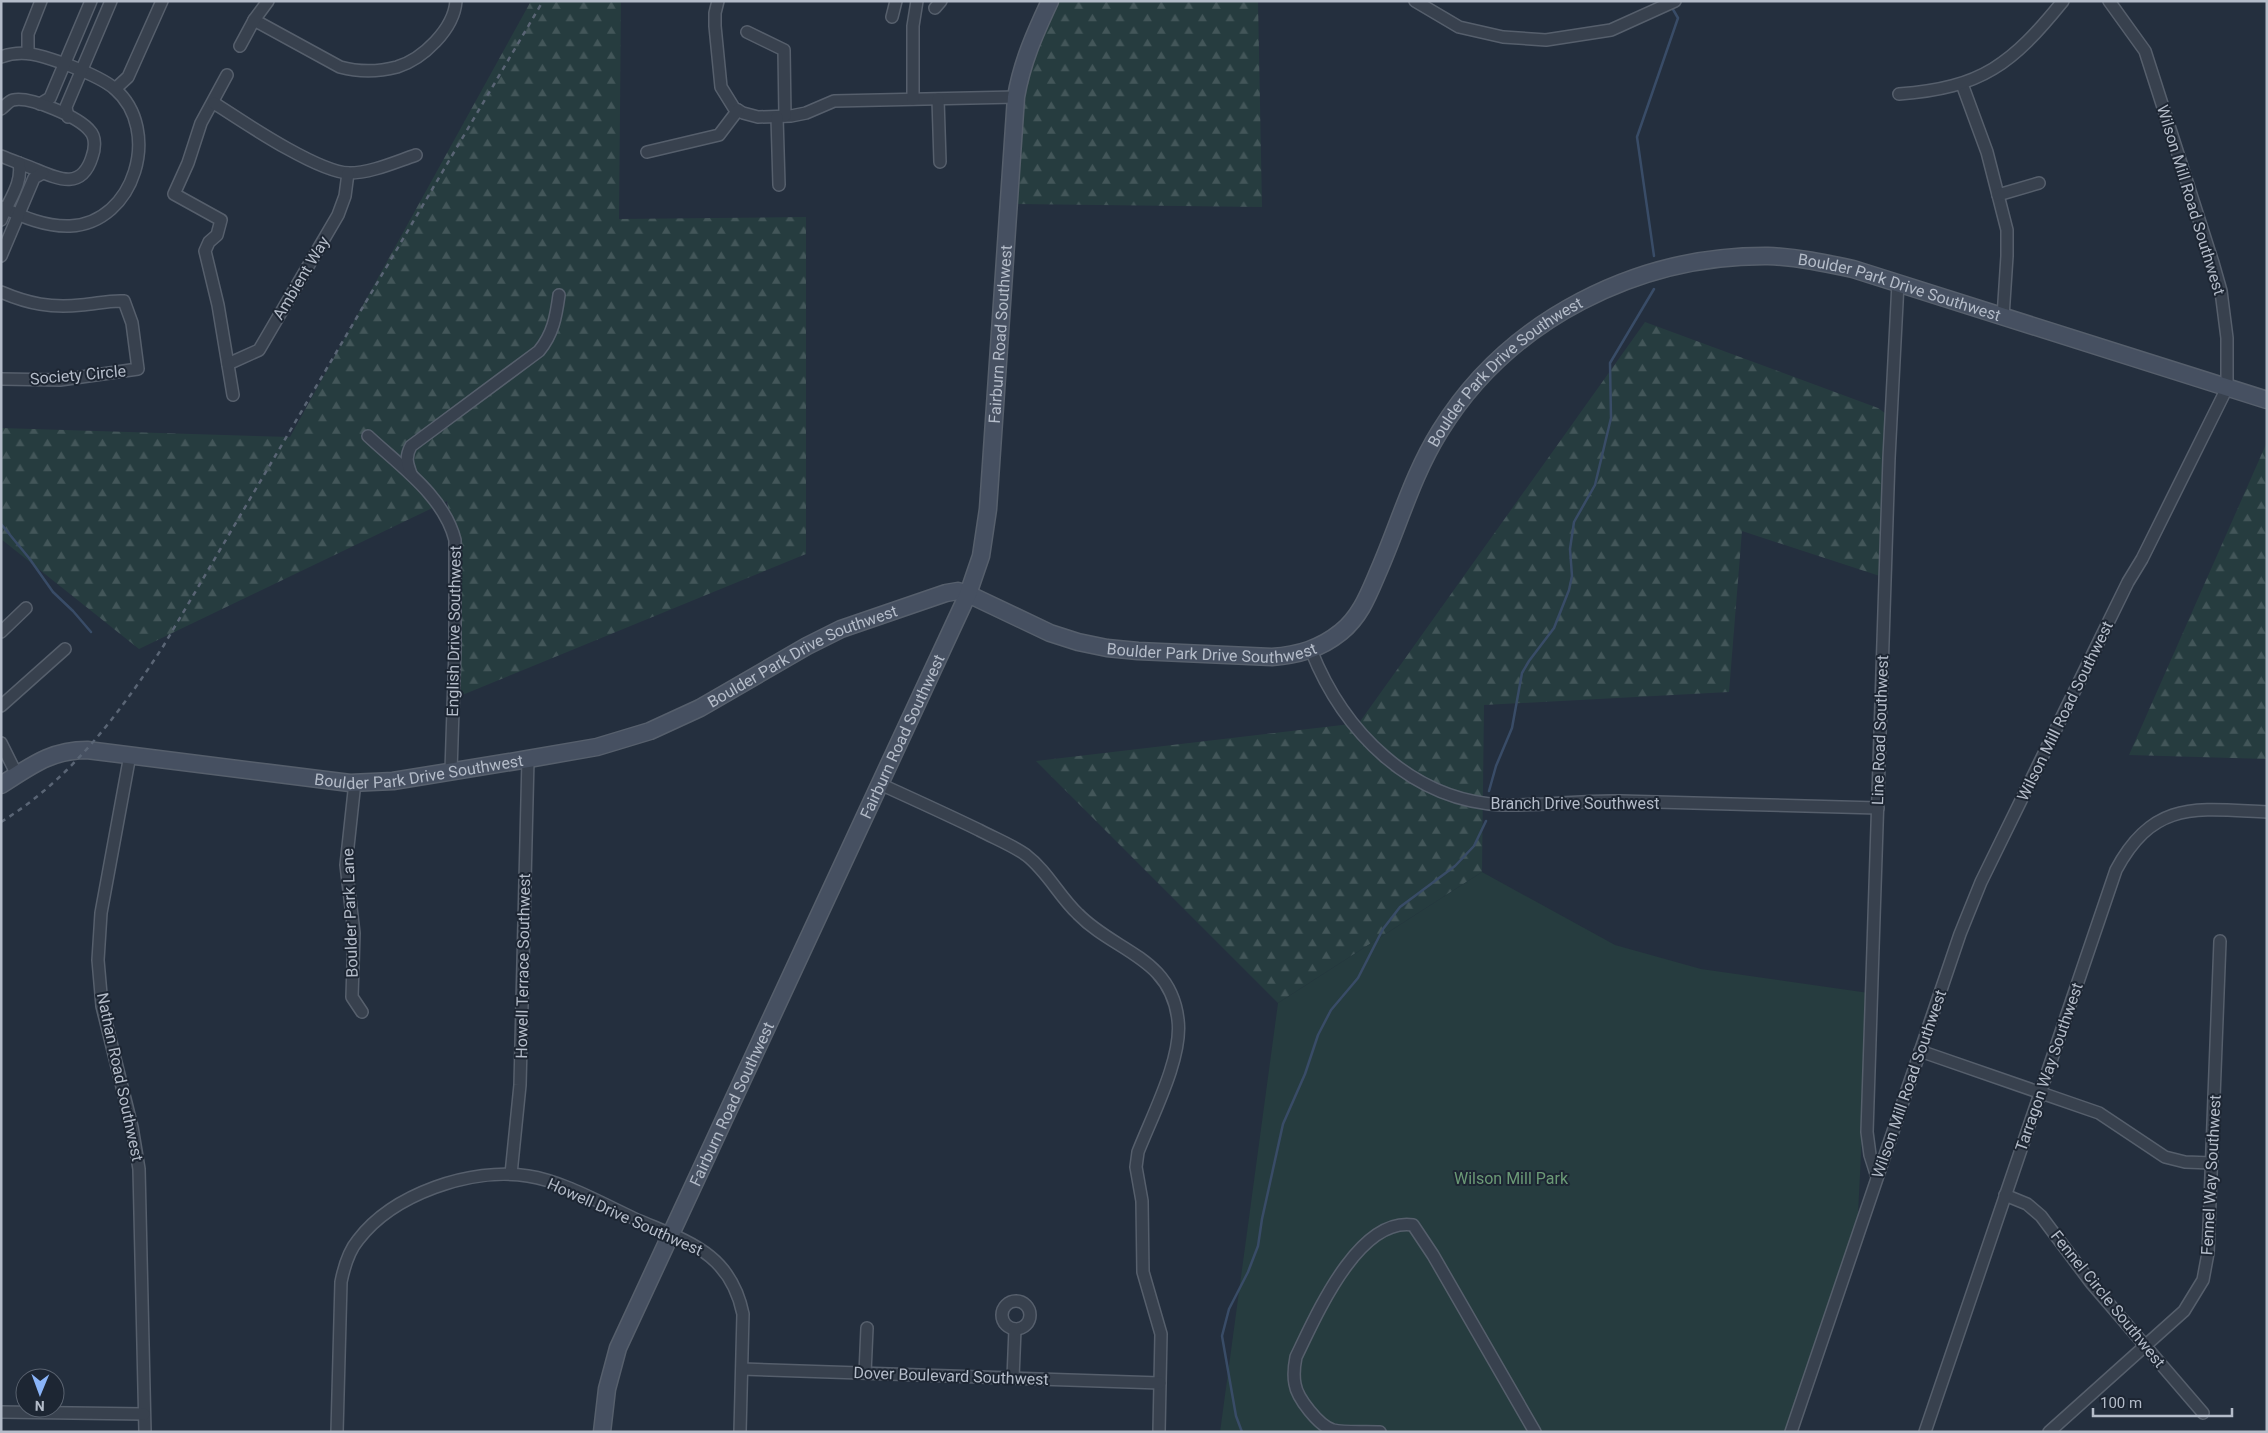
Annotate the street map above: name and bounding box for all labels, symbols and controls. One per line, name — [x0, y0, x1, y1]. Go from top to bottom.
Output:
street label: Wilson Mill Road Southwest — [2153, 103, 2229, 297]
street label: Ambient Way — [269, 232, 334, 323]
street label: Fairburn Road Southwest — [984, 244, 1015, 424]
street label: Boulder Park Drive Southwest — [1797, 249, 2003, 325]
street label: Boulder Park Drive Southwest — [1423, 293, 1585, 450]
street label: Society Circle — [29, 361, 127, 389]
street label: English Drive Southwest — [443, 545, 465, 717]
street label: Boulder Park Drive Southwest — [704, 601, 900, 711]
street label: Wilson Mill Road Southwest — [2013, 618, 2117, 804]
street label: Boulder Park Drive Southwest — [1106, 638, 1319, 667]
street label: Fairburn Road Southwest — [856, 651, 948, 822]
street label: Line Road Southwest — [1868, 655, 1892, 805]
street label: Boulder Park Drive Southwest — [313, 750, 524, 793]
street label: Branch Drive Southwest — [1490, 794, 1660, 813]
street label: Boulder Park Lane — [338, 848, 362, 978]
street label: Howell Terrace Southwest — [512, 873, 534, 1059]
street label: Tarragon Way Southwest — [2011, 980, 2087, 1154]
street label: Wilson Mill Road Southwest — [1868, 987, 1950, 1181]
street label: Nathan Road Southwest — [93, 991, 147, 1163]
street label: Fairburn Road Southwest — [685, 1019, 778, 1189]
street label: Fennel Way Southwest — [2197, 1094, 2225, 1256]
park label: Wilson Mill Park — [1454, 1169, 1569, 1188]
street label: Howell Drive Southwest — [544, 1174, 706, 1260]
street label: Fennel Circle Southwest — [2047, 1227, 2169, 1371]
street label: Dover Boulevard Southwest — [853, 1363, 1049, 1389]
north arrow — [15, 1368, 65, 1418]
scale bar — [2093, 1386, 2232, 1418]
text: 100 m — [2100, 1394, 2142, 1412]
text: N — [35, 1398, 45, 1414]

